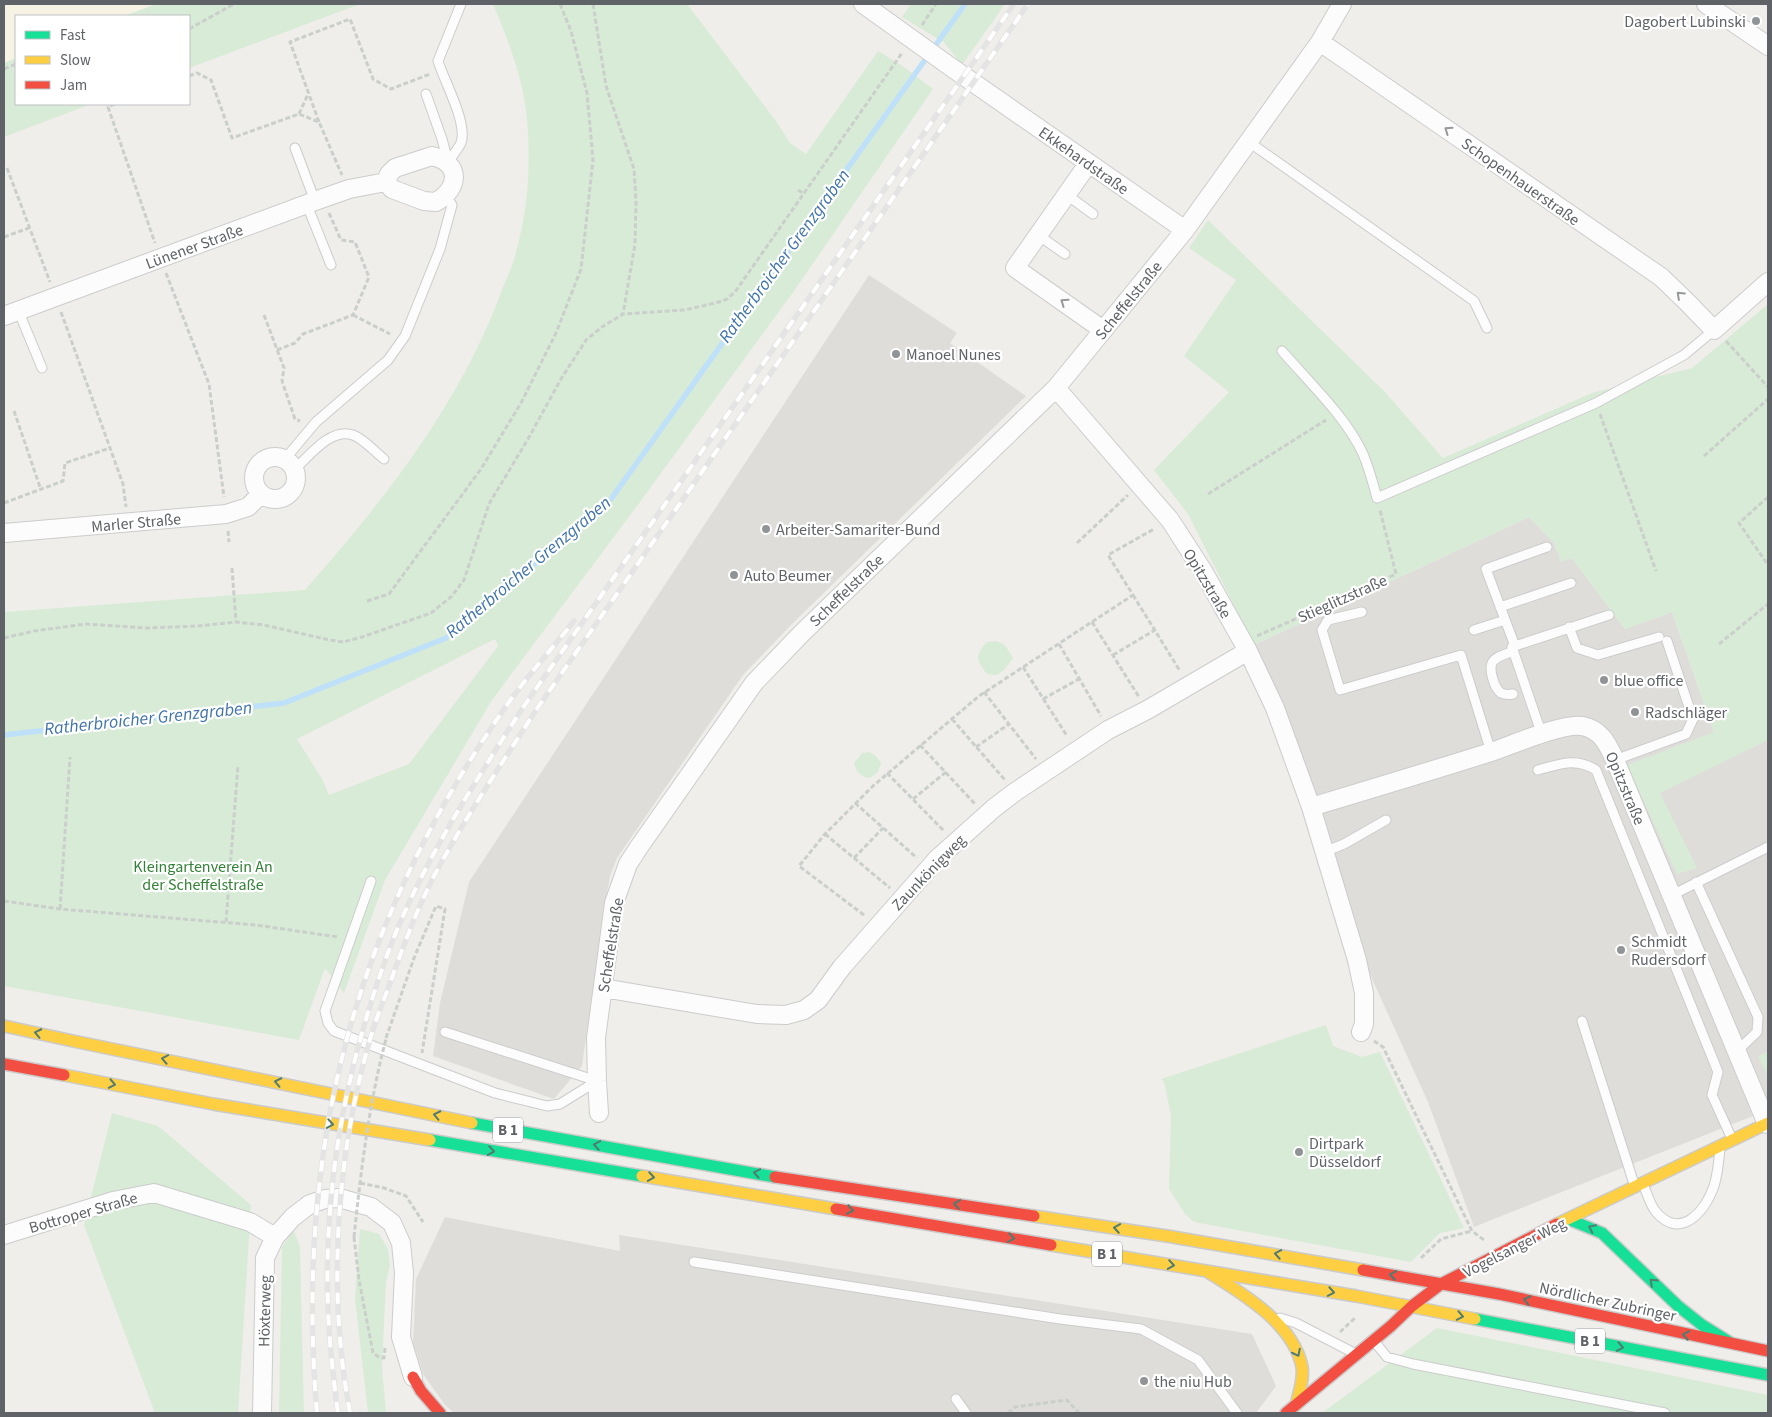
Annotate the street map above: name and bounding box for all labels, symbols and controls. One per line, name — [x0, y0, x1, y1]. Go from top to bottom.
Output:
place label: Dagobert Lubinski — [1624, 11, 1746, 33]
legend — [15, 15, 190, 105]
marker: Dagobert Lubinski — [1750, 15, 1762, 27]
text: Fast — [60, 25, 86, 46]
text: Slow — [60, 50, 91, 71]
text: Jam — [60, 75, 87, 96]
street label: Ekkehardstraße — [1034, 122, 1133, 200]
one-way arrow — [1444, 127, 1454, 136]
street label: Schopenhauerstraße — [1457, 133, 1584, 231]
water label: Ratherbroicher Grenzgraben — [713, 164, 856, 348]
street label: Lünener Straße — [142, 219, 246, 275]
street label: Scheffelstraße — [1090, 256, 1167, 345]
one-way arrow — [1677, 292, 1686, 301]
one-way arrow — [1060, 299, 1069, 308]
place label: Manoel Nunes — [906, 344, 1001, 366]
marker: Manoel Nunes — [890, 348, 902, 360]
water label: Ratherbroicher Grenzgraben — [440, 491, 616, 644]
street label: Marler Straße — [90, 508, 182, 538]
place label: Arbeiter-Samariter-Bund — [776, 519, 940, 541]
marker: Arbeiter-Samariter-Bund — [760, 523, 772, 535]
street label: Opitzstraße — [1178, 544, 1237, 623]
street label: Scheffelstraße — [805, 550, 889, 632]
place label: Auto Beumer — [744, 565, 832, 587]
marker: Auto Beumer — [728, 569, 740, 581]
street label: Stieglitzstraße — [1294, 569, 1391, 628]
place label: blue office — [1614, 670, 1684, 692]
marker: blue office — [1598, 674, 1610, 686]
water label: Ratherbroicher Grenzgraben — [43, 695, 253, 742]
place label: Radschläger — [1645, 702, 1728, 724]
marker: Radschläger — [1629, 706, 1641, 718]
street label: Opitzstraße — [1600, 748, 1650, 829]
street label: Zaunkönigweg — [887, 830, 971, 916]
park label: Kleingartenverein An der Scheffelstraße — [133, 856, 273, 896]
street label: Scheffelstraße — [593, 896, 629, 994]
place label: Schmidt Rudersdorf — [1631, 931, 1707, 971]
marker: Schmidt Rudersdorf — [1615, 944, 1627, 956]
one-way arrow — [34, 1029, 43, 1039]
one-way arrow — [161, 1054, 170, 1065]
one-way arrow — [274, 1077, 283, 1088]
one-way arrow — [107, 1079, 116, 1089]
one-way arrow — [433, 1110, 442, 1121]
one-way arrow — [326, 1118, 335, 1128]
road number: B 1 — [493, 1118, 523, 1142]
place label: Dirtpark Düsseldorf — [1309, 1133, 1382, 1173]
one-way arrow — [593, 1141, 602, 1151]
one-way arrow — [486, 1146, 495, 1156]
marker: Dirtpark Düsseldorf — [1293, 1146, 1305, 1158]
one-way arrow — [753, 1169, 762, 1179]
one-way arrow — [647, 1172, 655, 1182]
street label: Bottroper Straße — [26, 1187, 140, 1239]
one-way arrow — [952, 1199, 960, 1210]
one-way arrow — [846, 1205, 855, 1215]
street label: Vogelsanger Weg — [1459, 1212, 1570, 1283]
one-way arrow — [1113, 1223, 1121, 1234]
one-way arrow — [1588, 1224, 1597, 1235]
one-way arrow — [1006, 1232, 1015, 1242]
road number: B 1 — [1092, 1242, 1122, 1266]
one-way arrow — [1273, 1250, 1282, 1260]
one-way arrow — [1166, 1259, 1175, 1269]
one-way arrow — [1389, 1270, 1398, 1280]
street label: Höxterweg — [253, 1275, 277, 1347]
street label: Nördlicher Zubringer — [1537, 1277, 1679, 1327]
one-way arrow — [1650, 1279, 1659, 1288]
one-way arrow — [1327, 1286, 1335, 1296]
one-way arrow — [1523, 1296, 1532, 1306]
one-way arrow — [1456, 1310, 1464, 1320]
road number: B 1 — [1575, 1328, 1605, 1354]
one-way arrow — [1682, 1330, 1690, 1340]
one-way arrow — [1615, 1341, 1624, 1351]
one-way arrow — [1291, 1348, 1301, 1357]
place label: the niu Hub — [1154, 1371, 1232, 1393]
marker: the niu Hub — [1138, 1375, 1150, 1387]

